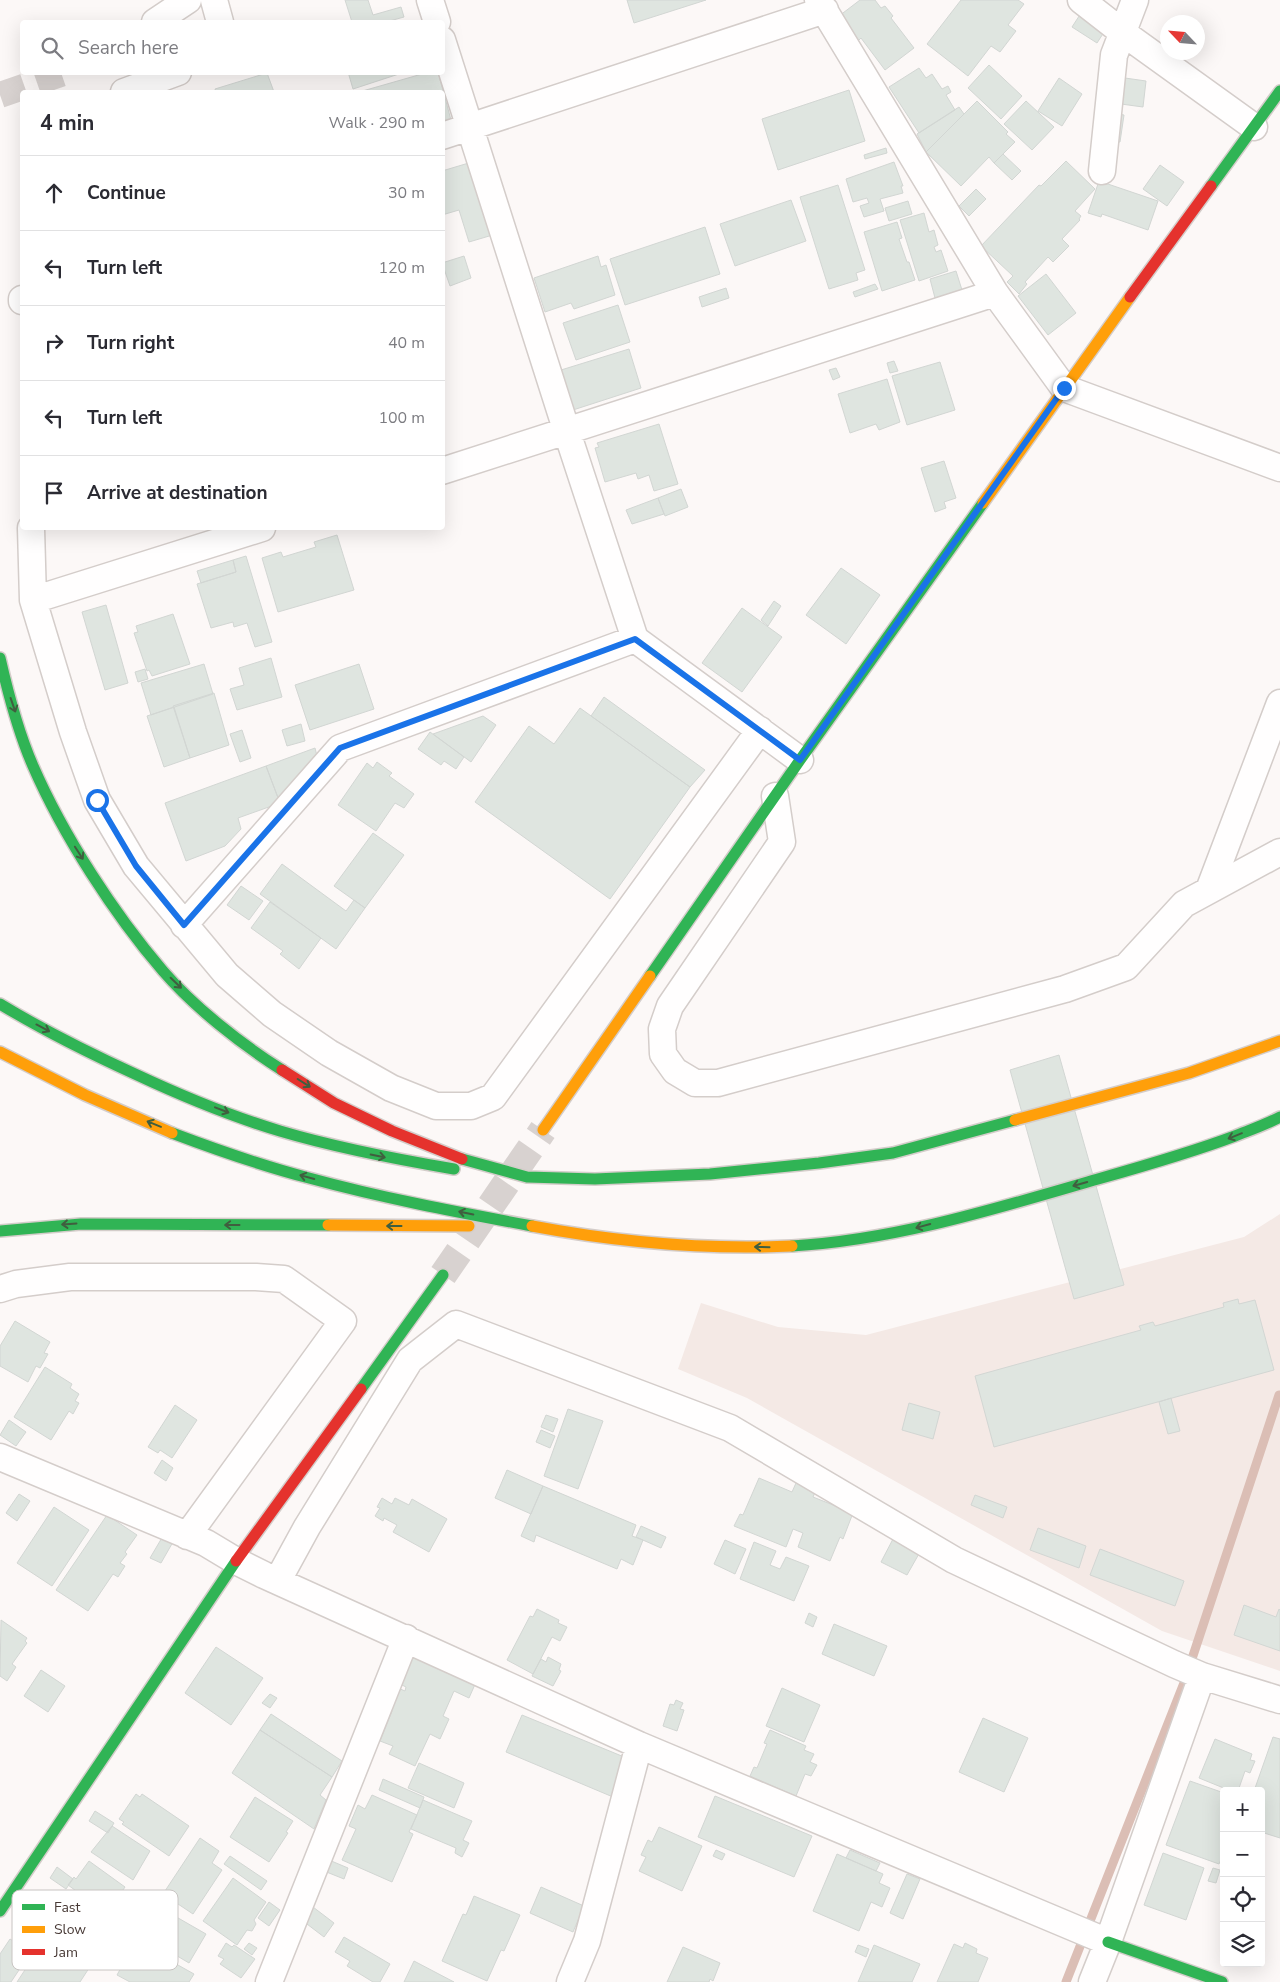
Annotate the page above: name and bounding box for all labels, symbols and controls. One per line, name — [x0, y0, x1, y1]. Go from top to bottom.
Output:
north arrow — [1160, 15, 1205, 60]
search box — [20, 20, 445, 75]
icon: search — [38, 34, 66, 62]
text: Search here — [78, 35, 179, 61]
text: 4 min — [40, 109, 94, 137]
text: Walk · 290 m — [329, 112, 425, 134]
icon: ahead — [40, 179, 68, 207]
text: Continue — [87, 180, 166, 206]
text: 30 m — [388, 182, 425, 204]
icon: left — [40, 254, 68, 282]
text: Turn left — [87, 255, 162, 281]
text: 120 m — [378, 257, 425, 279]
icon: right — [40, 329, 68, 357]
text: Turn right — [87, 330, 174, 356]
text: 40 m — [388, 332, 425, 354]
route end — [1053, 377, 1076, 400]
icon: left — [40, 404, 68, 432]
text: Turn left — [87, 405, 162, 431]
text: 100 m — [378, 407, 425, 429]
icon: arrive — [40, 479, 68, 507]
text: Arrive at destination — [87, 480, 268, 506]
one-way arrow — [8, 697, 18, 713]
route start — [86, 789, 109, 812]
one-way arrow — [74, 846, 85, 860]
one-way arrow — [170, 977, 182, 989]
one-way arrow — [35, 1023, 50, 1033]
one-way arrow — [296, 1078, 310, 1088]
one-way arrow — [214, 1106, 229, 1115]
one-way arrow — [147, 1119, 162, 1128]
one-way arrow — [1228, 1132, 1243, 1141]
one-way arrow — [369, 1151, 385, 1161]
one-way arrow — [300, 1172, 316, 1181]
one-way arrow — [1072, 1180, 1088, 1189]
one-way arrow — [458, 1208, 474, 1217]
one-way arrow — [62, 1220, 78, 1229]
one-way arrow — [224, 1220, 240, 1230]
one-way arrow — [387, 1221, 403, 1231]
one-way arrow — [916, 1222, 932, 1232]
one-way arrow — [755, 1242, 771, 1252]
map controls — [1220, 1787, 1265, 1967]
button: + — [1220, 1787, 1265, 1832]
button: − — [1220, 1832, 1265, 1877]
button: locate — [1220, 1877, 1265, 1922]
legend — [12, 1890, 178, 1970]
text: Fast — [54, 1898, 80, 1917]
text: Slow — [54, 1920, 86, 1939]
button: layers — [1220, 1922, 1265, 1967]
text: Jam — [53, 1943, 78, 1962]

